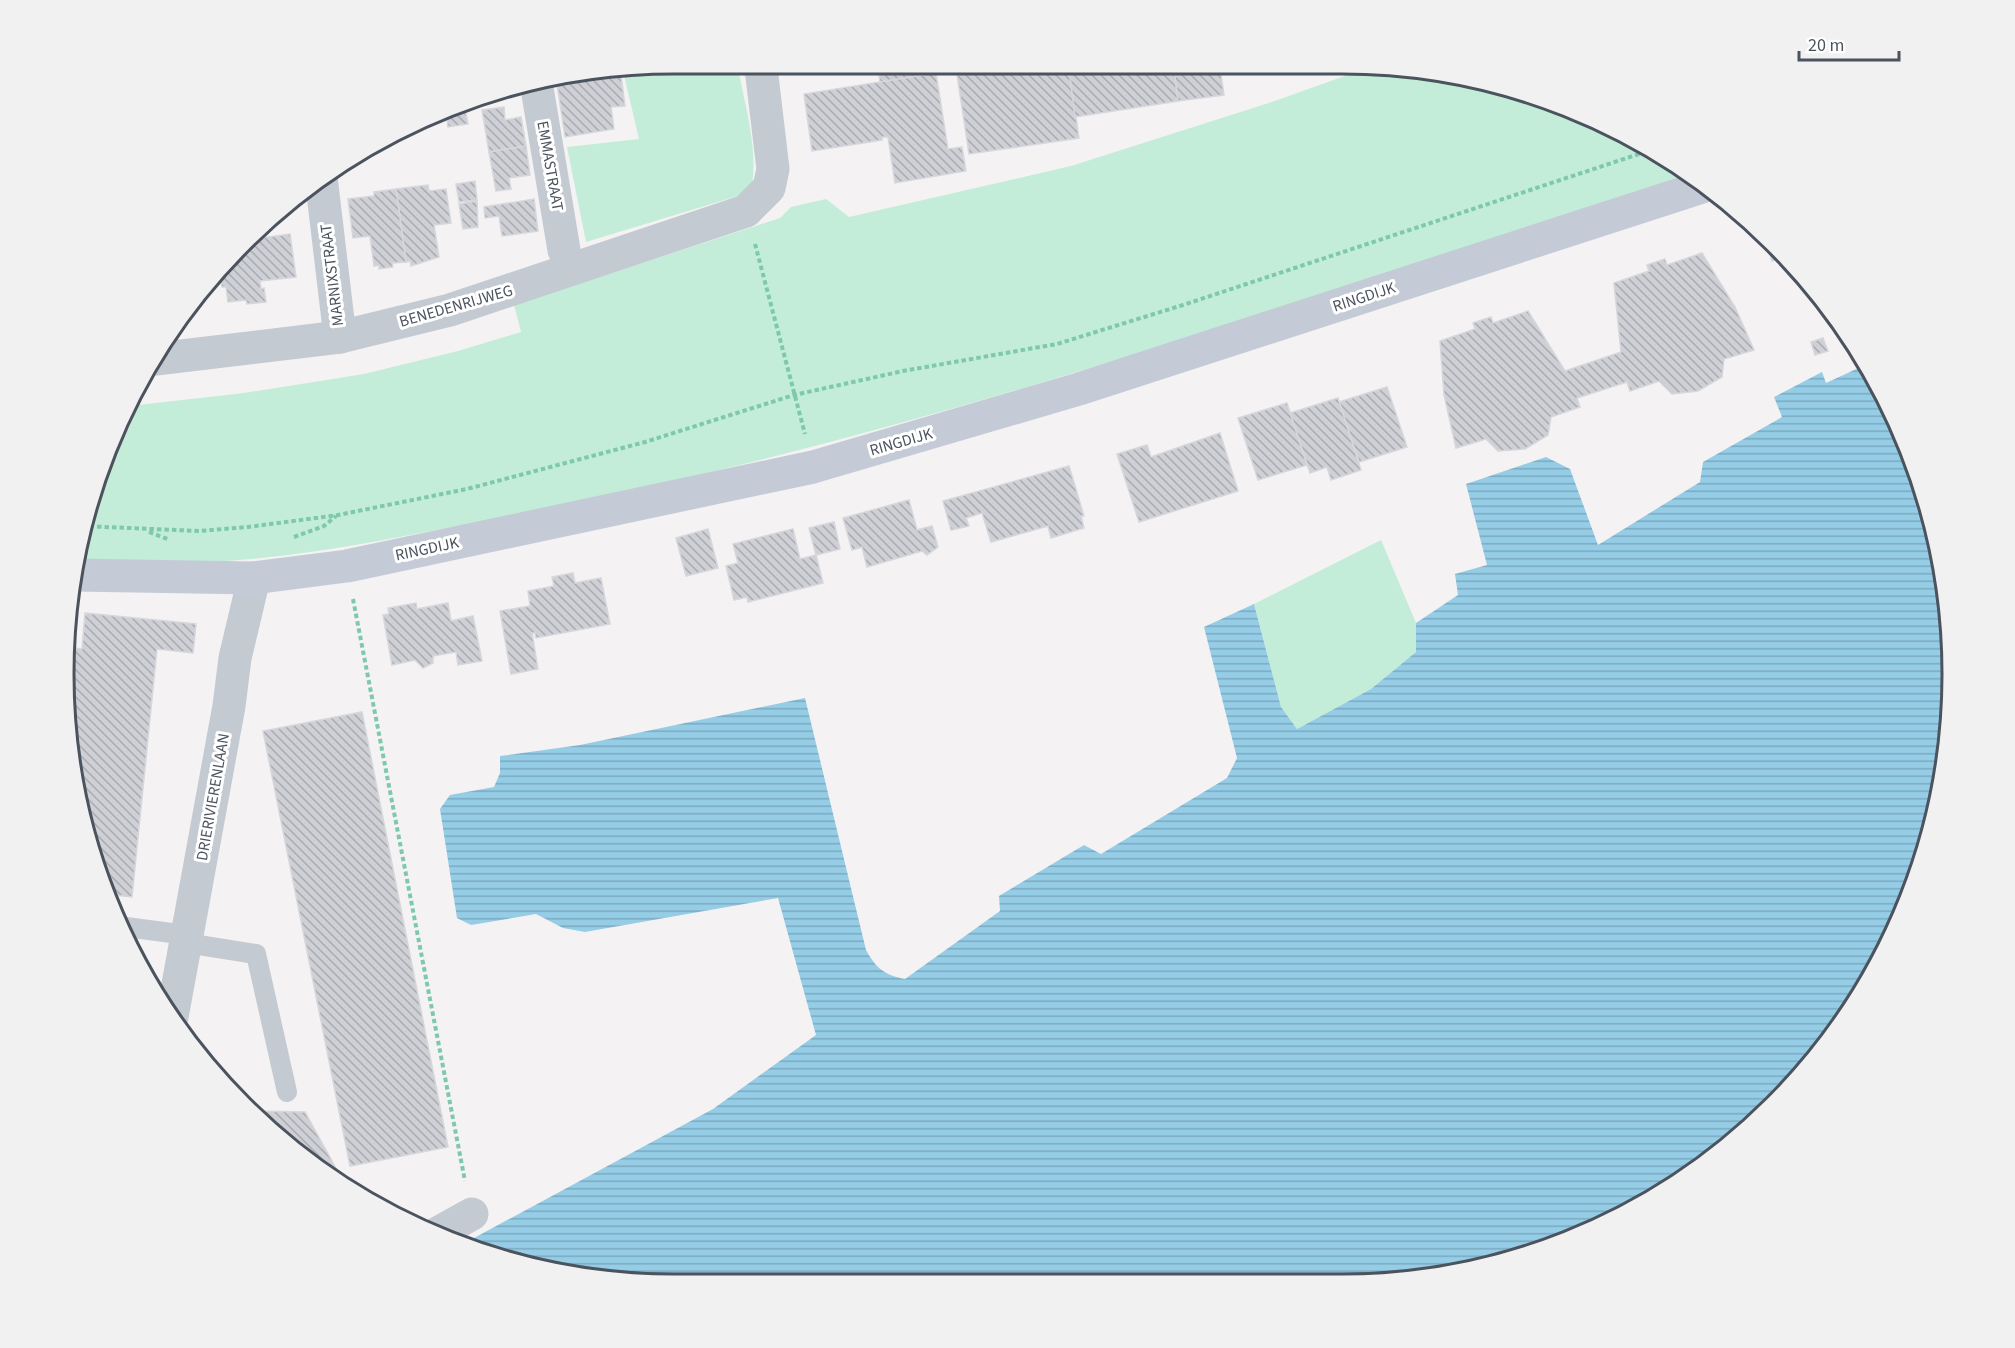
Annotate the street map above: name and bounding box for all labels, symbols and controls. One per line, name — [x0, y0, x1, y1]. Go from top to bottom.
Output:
scale bar — [1799, 24, 1900, 62]
text: 20 m — [1808, 33, 1844, 58]
street label: EMMASTRAAT — [531, 119, 569, 213]
street label: MARNIXSTRAAT — [315, 222, 349, 327]
street label: RINGDIJK — [1330, 276, 1399, 317]
street label: BENEDENRIJWEG — [397, 279, 515, 333]
street label: RINGDIJK — [867, 422, 936, 461]
street label: RINGDIJK — [393, 531, 462, 566]
street label: DRIERIVIERENLAAN — [191, 732, 235, 862]

